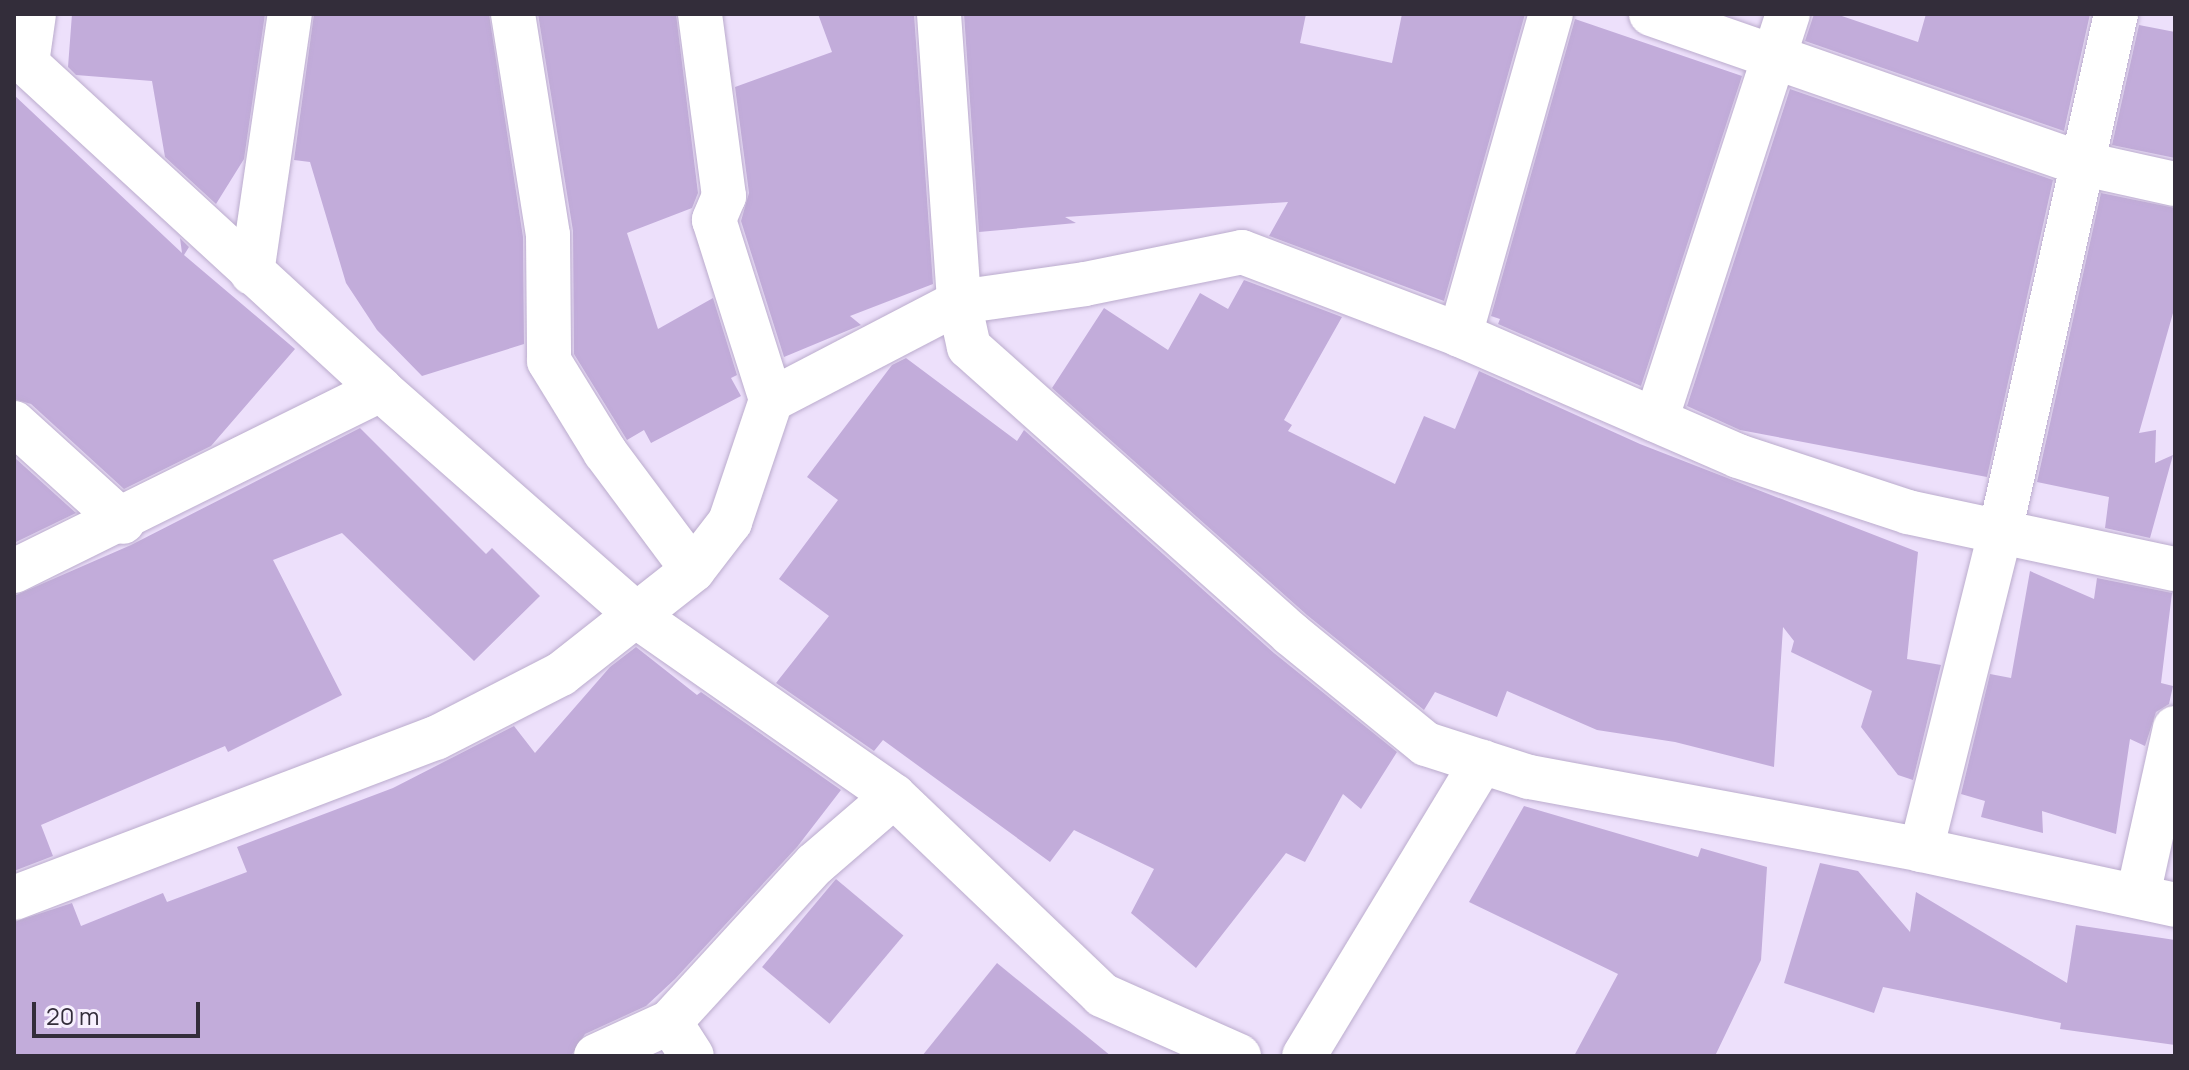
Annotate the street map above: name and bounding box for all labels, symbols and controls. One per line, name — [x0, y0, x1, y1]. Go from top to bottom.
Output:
scale bar — [36, 986, 204, 1036]
text: 20 m — [46, 999, 99, 1032]

